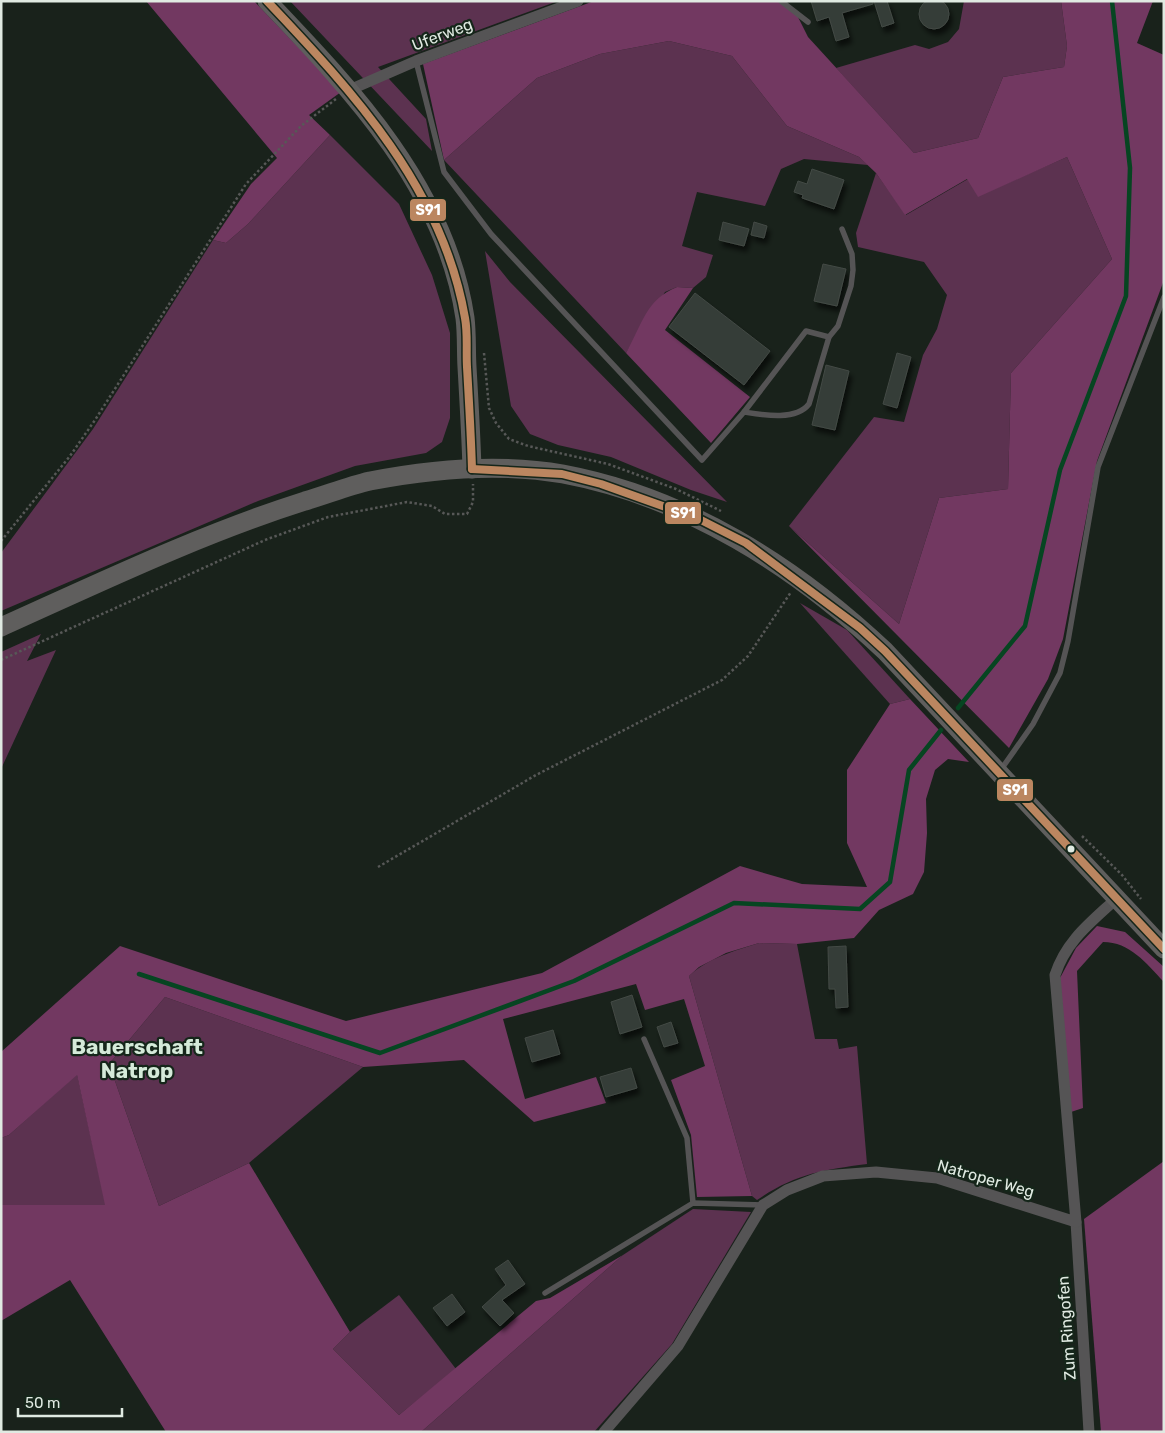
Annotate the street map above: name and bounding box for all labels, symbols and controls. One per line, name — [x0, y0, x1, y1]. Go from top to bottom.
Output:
street label: Uferweg — [409, 14, 475, 55]
line badge: S91 — [409, 198, 447, 222]
text: S91 — [415, 202, 441, 219]
line badge: S91 — [664, 501, 702, 525]
text: S91 — [670, 505, 696, 522]
line badge: S91 — [996, 778, 1034, 802]
text: S91 — [1002, 782, 1028, 799]
unlabelled marker — [1066, 844, 1076, 854]
district label: Bauerschaft Natrop — [71, 1034, 203, 1083]
street label: Natroper Weg — [935, 1156, 1037, 1201]
street label: Zum Ringofen — [1053, 1275, 1080, 1381]
scale bar — [18, 1386, 121, 1418]
text: 50 m — [25, 1394, 60, 1412]

